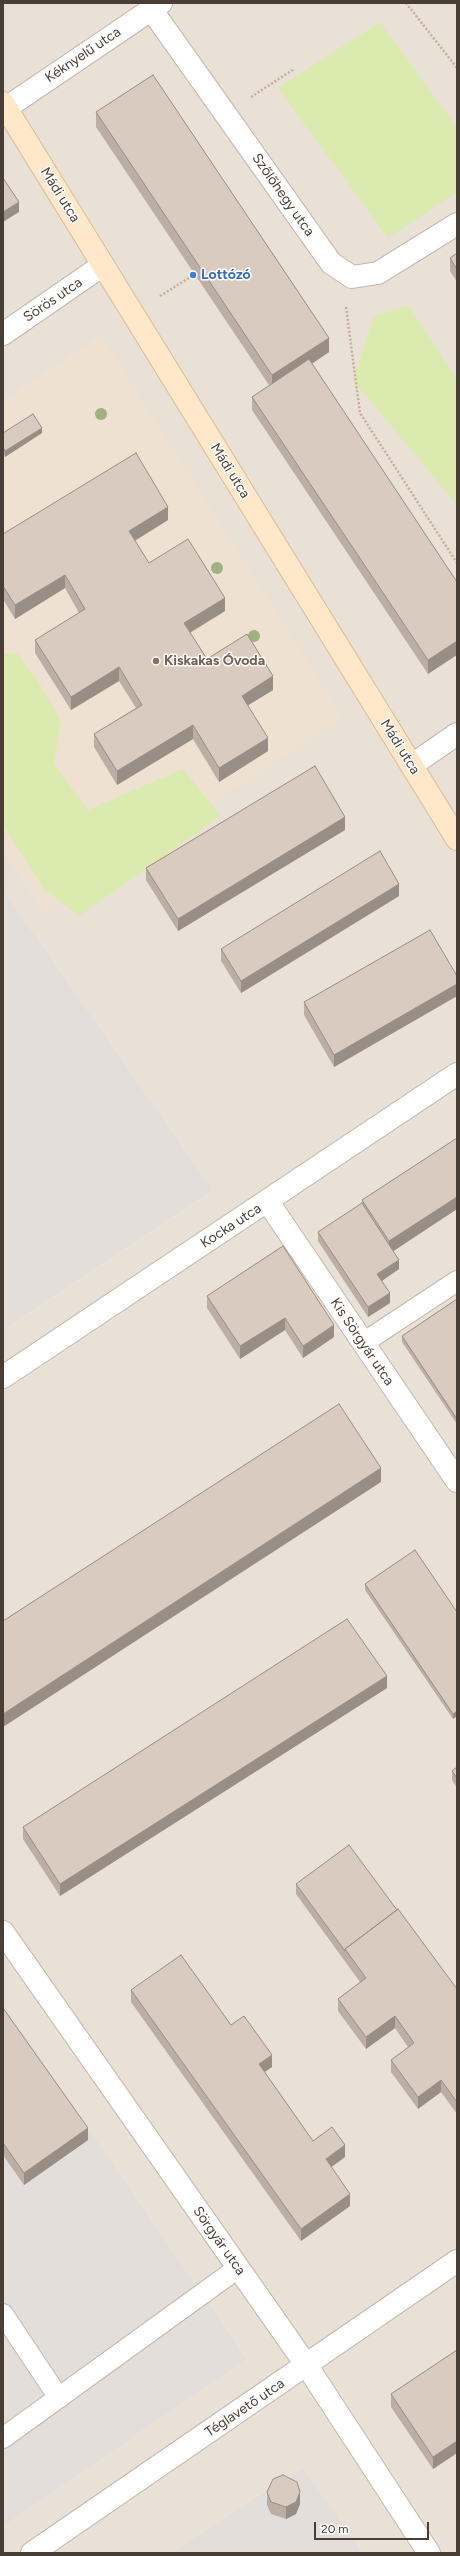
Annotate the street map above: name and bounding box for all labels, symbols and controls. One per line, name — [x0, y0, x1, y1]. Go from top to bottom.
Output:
street label: Kéknyelű utca — [42, 24, 124, 86]
street label: Szőlőhegy utca — [248, 150, 318, 240]
street label: Mádi utca — [37, 164, 83, 226]
place label: Lottózó — [201, 267, 251, 283]
marker: Lottózó — [188, 270, 198, 280]
street label: Sörös utca — [20, 274, 86, 326]
street label: Mádi utca — [207, 440, 253, 502]
place label: Kiskakas Óvoda — [164, 653, 265, 669]
marker: Kiskakas Óvoda — [151, 656, 161, 666]
street label: Mádi utca — [377, 716, 423, 778]
street label: Kocka utca — [197, 1200, 265, 1252]
street label: Kis Sörgyár utca — [327, 1295, 397, 1389]
street label: Sörgyár utca — [189, 2203, 249, 2279]
street label: Téglavető utca — [202, 2375, 288, 2441]
scale bar — [316, 2514, 431, 2540]
text: 20 m — [321, 2522, 349, 2536]

